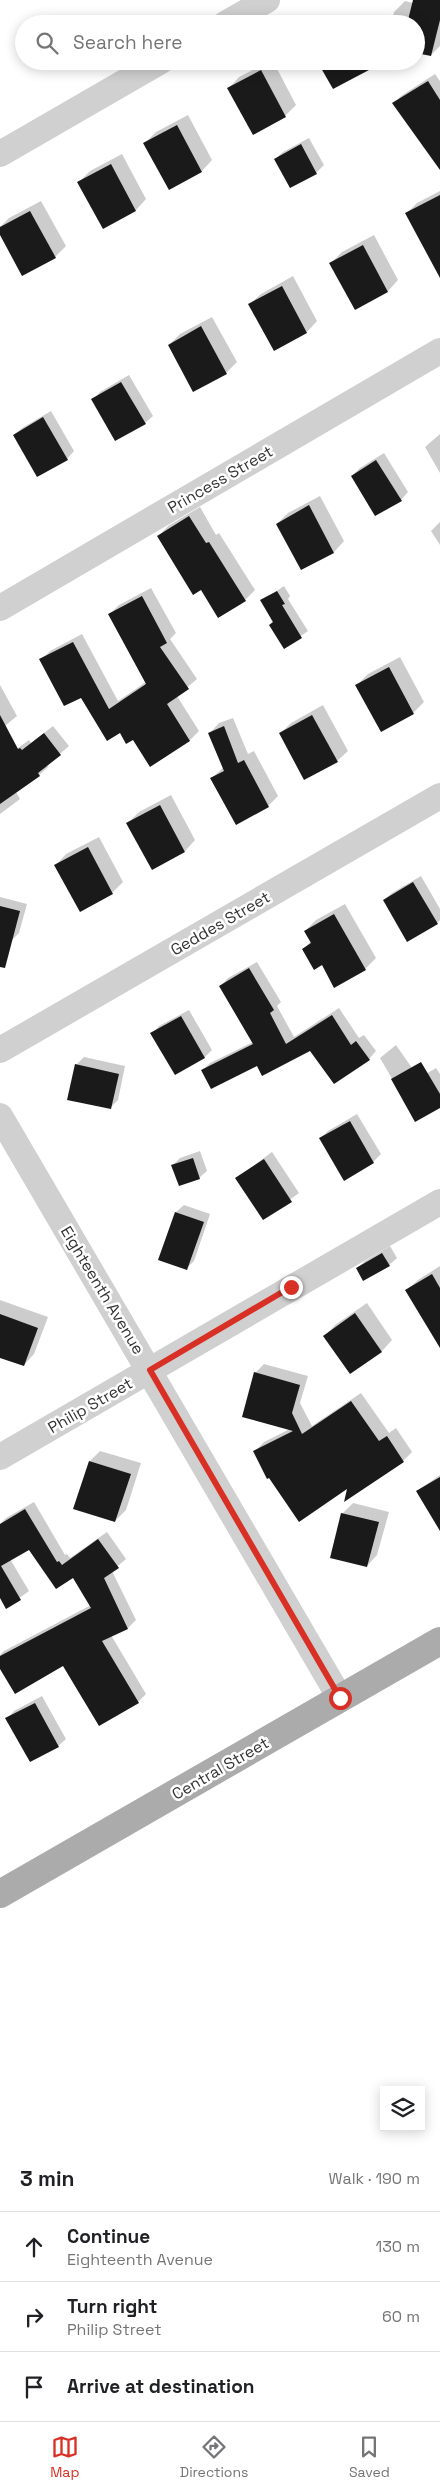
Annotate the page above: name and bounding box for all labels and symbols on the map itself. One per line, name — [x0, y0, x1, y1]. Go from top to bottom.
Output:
street label: Princess Street — [164, 441, 277, 518]
street label: Geddes Street — [167, 886, 274, 960]
street label: Eighteenth Avenue — [56, 1222, 149, 1358]
route end — [280, 1276, 303, 1299]
street label: Philip Street — [44, 1373, 136, 1438]
route start — [329, 1687, 352, 1710]
street label: Central Street — [168, 1732, 273, 1805]

